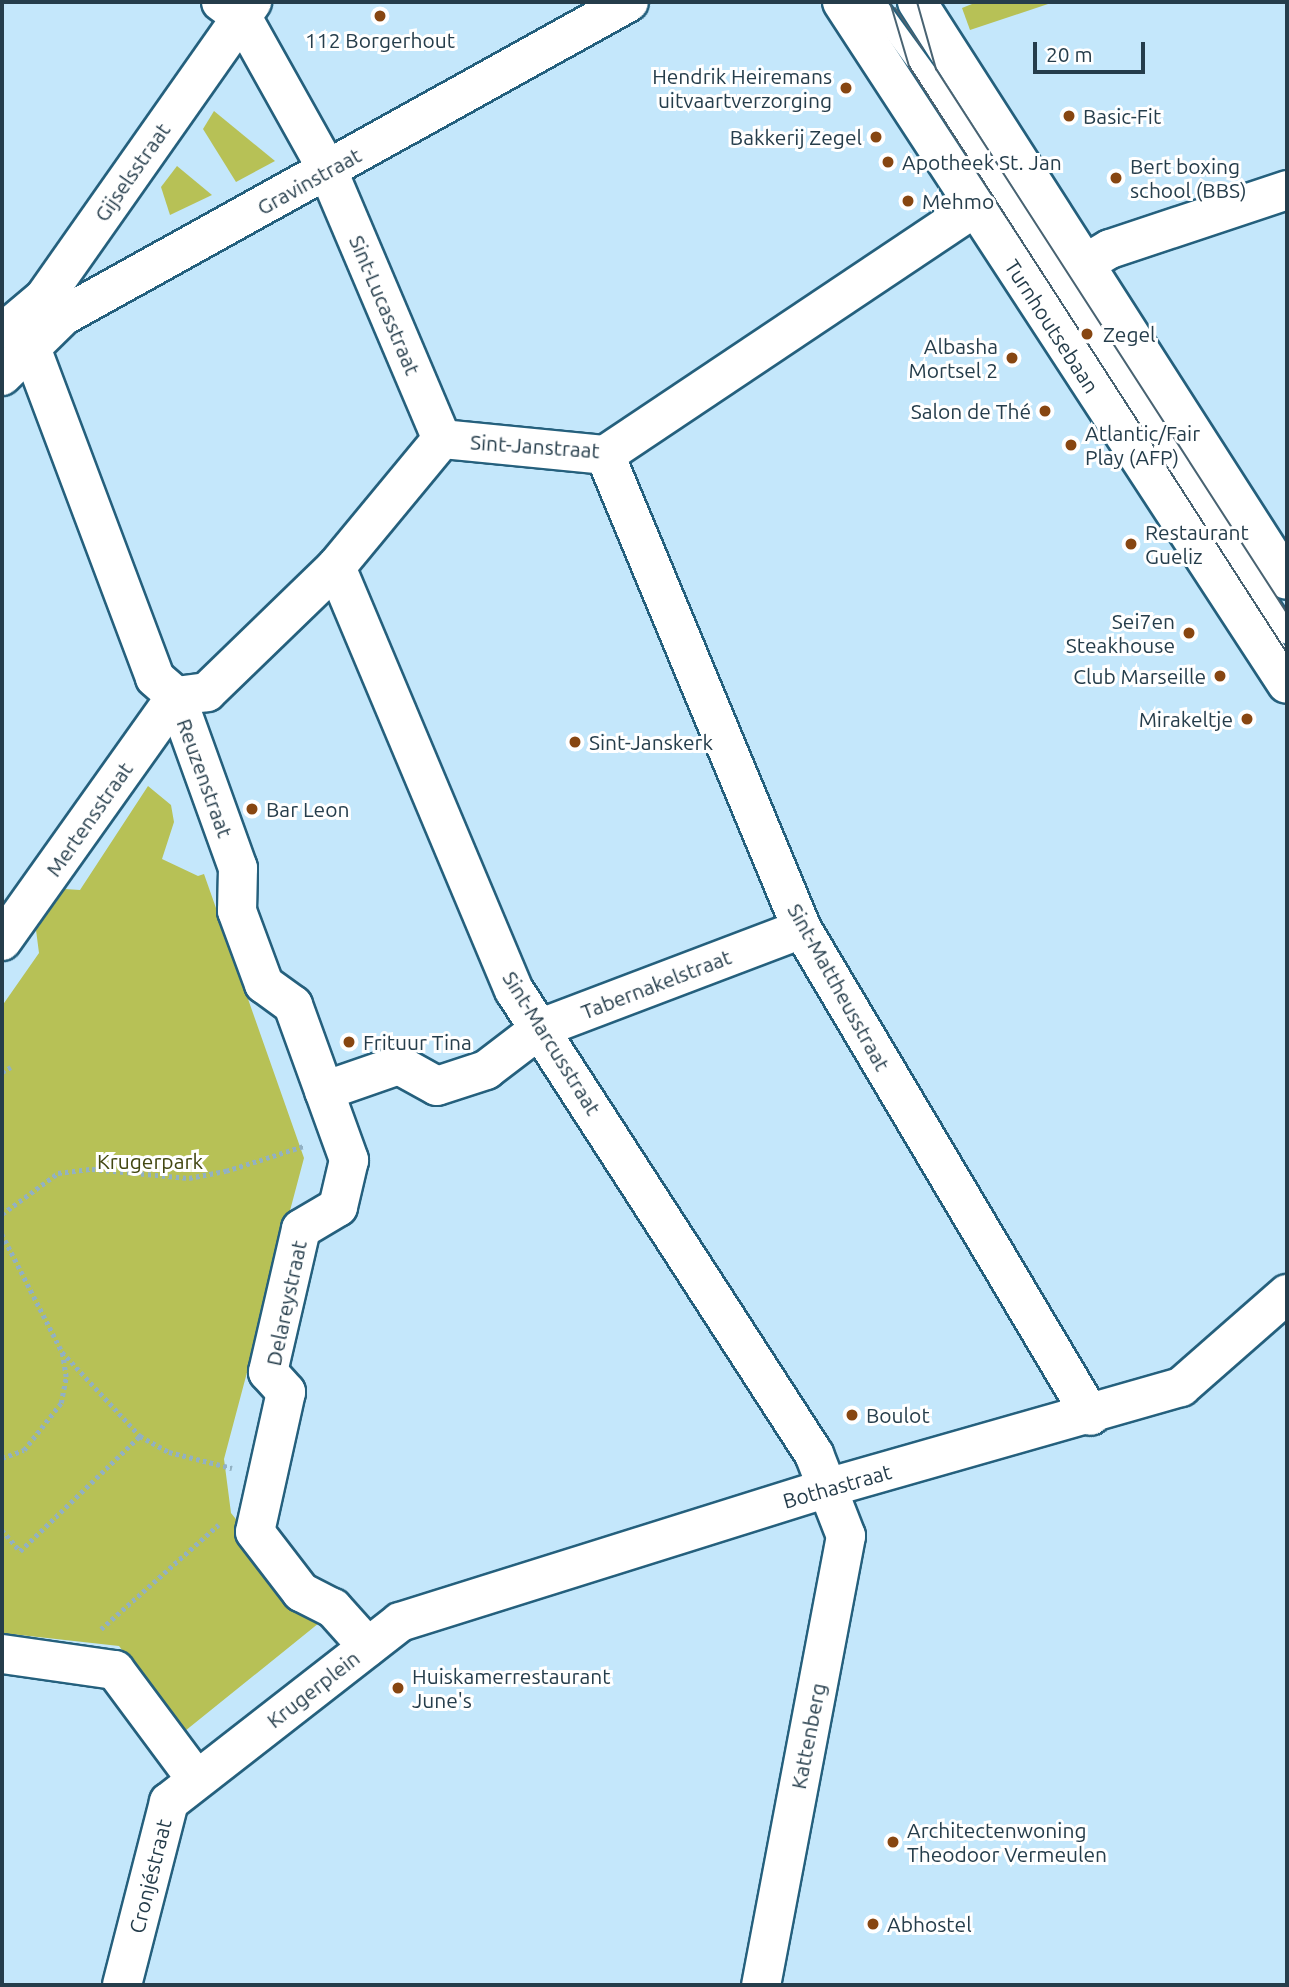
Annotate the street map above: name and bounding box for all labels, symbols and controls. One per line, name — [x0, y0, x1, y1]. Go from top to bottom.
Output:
marker: 112 Borgerhout — [372, 8, 388, 24]
place label: 112 Borgerhout — [305, 27, 455, 53]
scale bar — [1037, 28, 1149, 72]
text: 20 m — [1046, 42, 1093, 66]
place label: Hendrik Heiremans uitvaartverzorging — [652, 63, 832, 113]
marker: Hendrik Heiremans uitvaartverzorging — [838, 80, 854, 96]
place label: Basic-Fit — [1083, 103, 1161, 129]
marker: Basic-Fit — [1061, 108, 1077, 124]
street label: Gijselsstraat — [89, 118, 175, 226]
place label: Bakkerij Zegel — [730, 124, 862, 150]
marker: Bakkerij Zegel — [868, 129, 884, 145]
street label: Gravinstraat — [253, 142, 365, 220]
place label: Apotheek St. Jan — [902, 149, 1062, 175]
place label: Bert boxing school (BBS) — [1130, 153, 1247, 203]
marker: Apotheek St. Jan — [880, 154, 896, 170]
marker: Bert boxing school (BBS) — [1108, 170, 1124, 186]
place label: Mehmo — [922, 188, 994, 214]
marker: Mehmo — [900, 193, 916, 209]
street label: Sint-Lucasstraat — [344, 231, 426, 379]
street label: Turnhoutsebaan — [999, 255, 1105, 397]
place label: Zegel — [1103, 321, 1156, 347]
marker: Zegel — [1077, 324, 1097, 344]
place label: Albasha Mortsel 2 — [908, 333, 998, 383]
marker: Albasha Mortsel 2 — [1004, 350, 1020, 366]
place label: Salon de Thé — [911, 398, 1031, 424]
marker: Salon de Thé — [1037, 403, 1053, 419]
place label: Atlantic/Fair Play (AFP) — [1085, 420, 1200, 470]
street label: Sint-Janstraat — [469, 429, 601, 463]
marker: Atlantic/Fair Play (AFP) — [1063, 437, 1079, 453]
place label: Restaurant Gueliz — [1145, 519, 1249, 569]
marker: Restaurant Gueliz — [1123, 536, 1139, 552]
place label: Sei7en Steakhouse — [1066, 608, 1175, 658]
marker: Sei7en Steakhouse — [1181, 625, 1197, 641]
place label: Club Marseille — [1073, 663, 1206, 689]
marker: Club Marseille — [1212, 668, 1228, 684]
place label: Mirakeltje — [1139, 706, 1233, 732]
marker: Mirakeltje — [1239, 711, 1255, 727]
street label: Reuzenstraat — [172, 715, 238, 841]
place label: Sint-Janskerk — [589, 729, 713, 755]
marker: Sint-Janskerk — [567, 734, 583, 750]
street label: Mertensstraat — [40, 757, 138, 881]
place label: Bar Leon — [266, 796, 349, 822]
marker: Bar Leon — [244, 801, 260, 817]
street label: Sint-Mattheusstraat — [783, 899, 895, 1075]
street label: Tabernakelstraat — [577, 944, 735, 1024]
street label: Sint-Marcusstraat — [498, 966, 606, 1120]
place label: Frituur Tina — [363, 1029, 472, 1055]
marker: Frituur Tina — [341, 1034, 357, 1050]
park label: Krugerpark — [97, 1148, 203, 1174]
street label: Delareystraat — [260, 1238, 312, 1368]
place label: Boulot — [866, 1402, 930, 1428]
marker: Boulot — [844, 1407, 860, 1423]
street label: Bothastraat — [780, 1458, 894, 1514]
street label: Krugerplein — [262, 1645, 364, 1733]
place label: Huiskamerrestaurant June's — [412, 1663, 611, 1713]
marker: Huiskamerrestaurant June's — [390, 1680, 406, 1696]
street label: Kattenberg — [785, 1681, 831, 1791]
street label: Cronjéstraat — [124, 1816, 176, 1936]
place label: Architectenwoning Theodoor Vermeulen — [907, 1817, 1107, 1867]
marker: Architectenwoning Theodoor Vermeulen — [885, 1834, 901, 1850]
place label: Abhostel — [887, 1911, 972, 1937]
marker: Abhostel — [865, 1916, 881, 1932]

